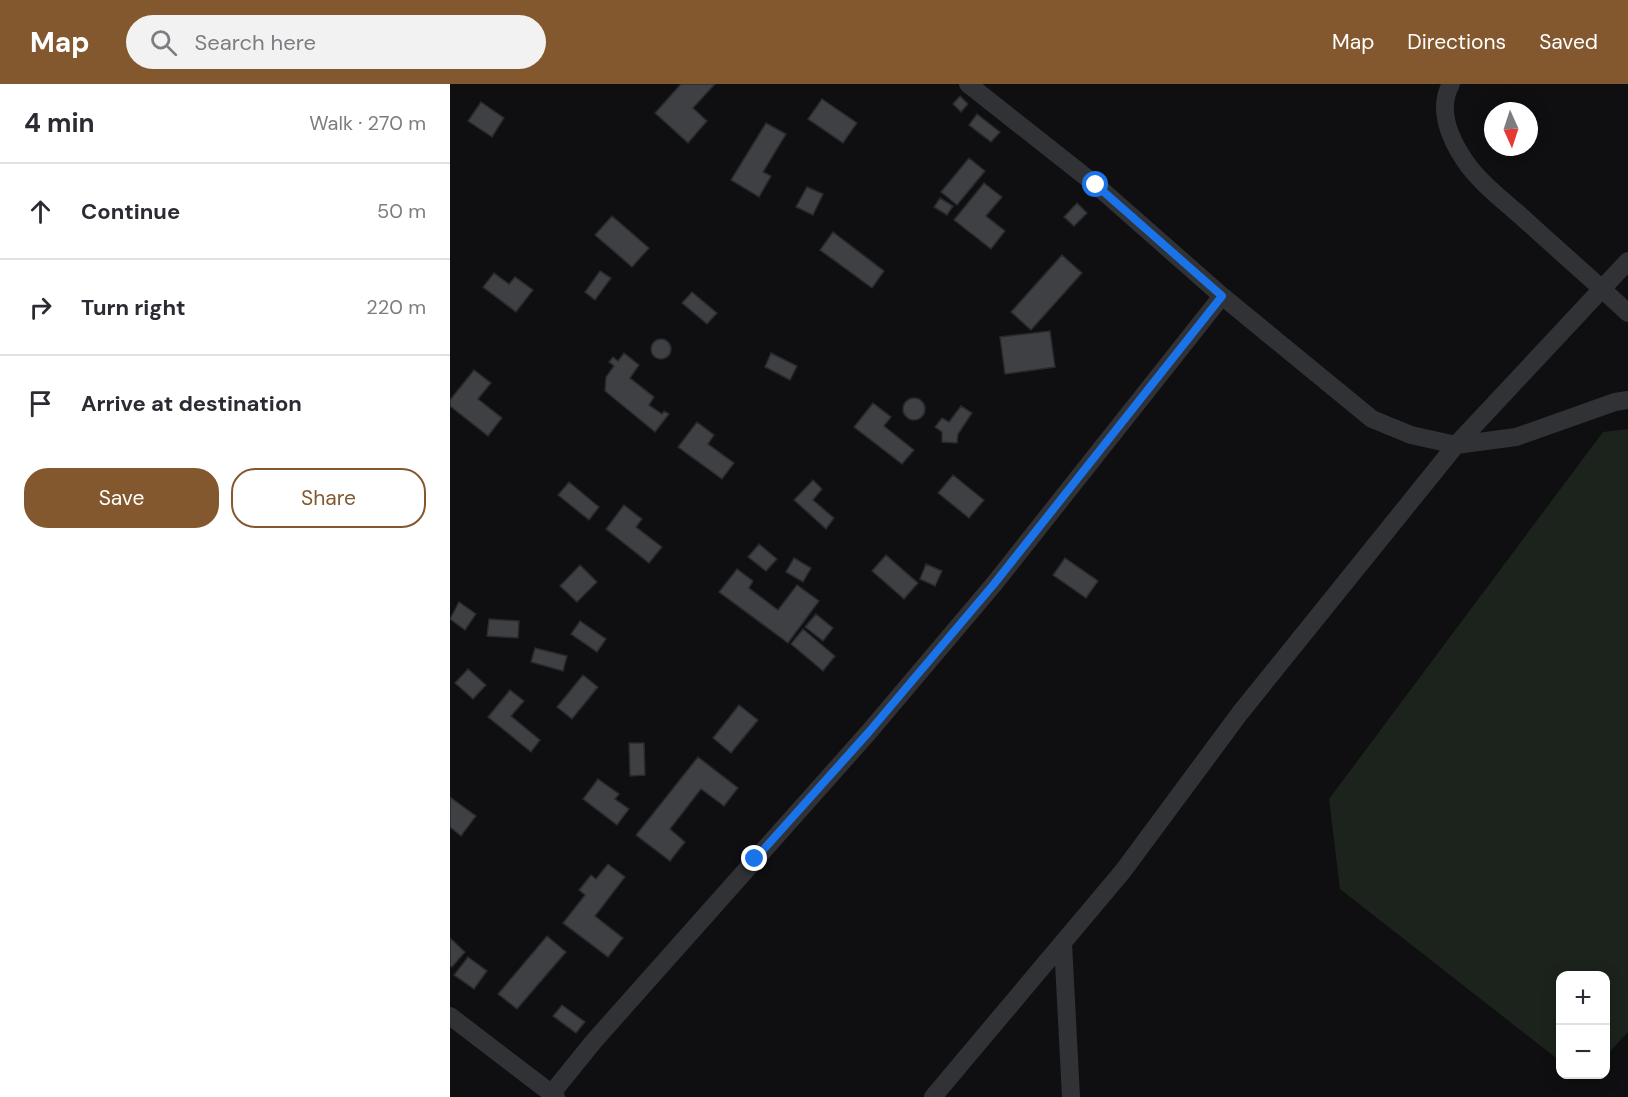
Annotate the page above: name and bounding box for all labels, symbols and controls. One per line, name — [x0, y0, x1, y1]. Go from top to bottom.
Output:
search box — [126, 15, 546, 69]
text: Map — [30, 24, 90, 61]
icon: search — [147, 26, 180, 59]
text: Search here — [195, 28, 316, 57]
text: Map — [1332, 28, 1374, 56]
text: Directions — [1407, 28, 1506, 56]
text: Saved — [1539, 28, 1598, 56]
north arrow — [1484, 102, 1538, 156]
text: 4 min — [24, 106, 95, 140]
text: Walk · 270 m — [309, 110, 426, 136]
route start — [1082, 171, 1108, 197]
icon: ahead — [24, 195, 57, 228]
text: Continue — [81, 197, 180, 226]
text: 50 m — [377, 198, 426, 224]
icon: right — [24, 291, 57, 324]
text: Turn right — [81, 293, 186, 322]
text: 220 m — [366, 294, 426, 320]
icon: arrive — [24, 387, 57, 420]
text: Arrive at destination — [81, 389, 302, 418]
button: Save — [24, 468, 219, 528]
button: Share — [231, 468, 426, 528]
route end — [741, 845, 767, 871]
map controls — [1556, 971, 1610, 1079]
button: + — [1556, 971, 1610, 1025]
button: − — [1556, 1025, 1610, 1079]

